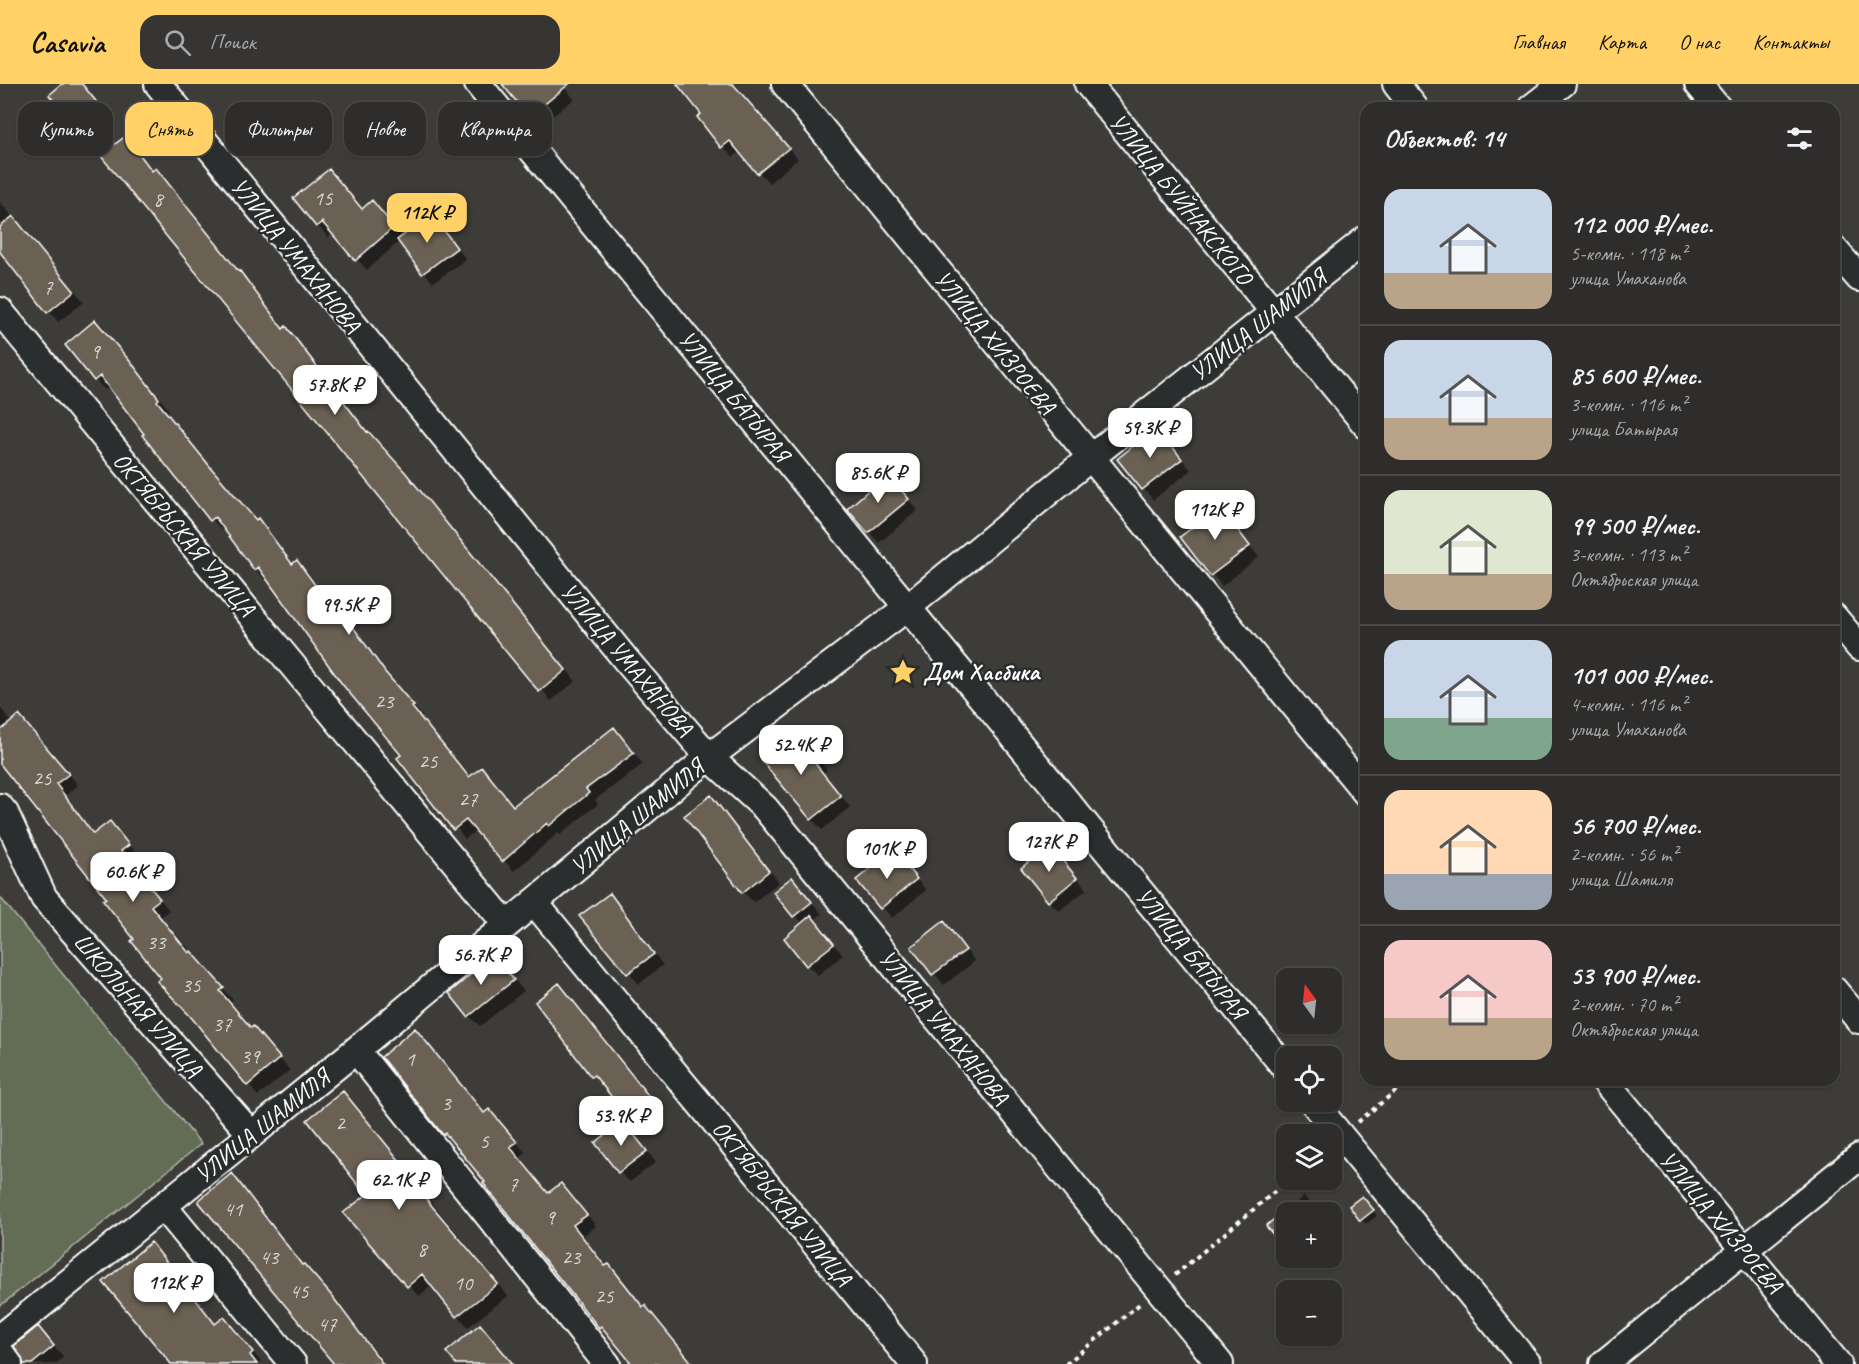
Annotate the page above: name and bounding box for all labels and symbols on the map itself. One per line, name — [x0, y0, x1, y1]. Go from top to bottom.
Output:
street label: УЛИЦА БУЙНАКСКОГО — [1103, 107, 1261, 293]
street label: УЛИЦА УМАХАНОВА — [224, 171, 368, 339]
house number: 15 — [314, 185, 334, 211]
house number: 8 — [153, 186, 165, 212]
pin: 112K ₽ — [378, 193, 476, 244]
street label: УЛИЦА ШАМИЛЯ — [1184, 260, 1335, 388]
street label: УЛИЦА ХИЗРОЕВА — [928, 264, 1063, 421]
house number: 7 — [43, 274, 54, 300]
street label: УЛИЦА БАТЫРАЯ — [672, 324, 798, 471]
house number: 9 — [90, 338, 101, 364]
pin: 57.8K ₽ — [280, 365, 390, 416]
pin: 59.3K ₽ — [1095, 408, 1205, 459]
street label: ОКТЯБРЬСКАЯ УЛИЦА — [107, 446, 262, 623]
pin: 85.6K ₽ — [823, 453, 933, 504]
pin: 112K ₽ — [1166, 490, 1264, 541]
street label: УЛИЦА УМАХАНОВА — [554, 576, 700, 742]
pin: 99.5K ₽ — [294, 585, 404, 636]
place icon: Дом Хасбика — [888, 657, 918, 687]
place label: Дом Хасбика — [923, 657, 1041, 687]
house number: 23 — [375, 688, 395, 714]
pin: 52.4K ₽ — [746, 725, 856, 776]
house number: 25 — [419, 748, 439, 774]
street label: УЛИЦА ШАМИЛЯ — [564, 750, 712, 882]
house number: 25 — [33, 765, 53, 791]
house number: 27 — [459, 786, 479, 812]
pin: 127K ₽ — [1000, 822, 1098, 873]
pin: 101K ₽ — [838, 829, 936, 880]
pin: 60.6K ₽ — [78, 852, 188, 903]
street label: УЛИЦА БАТЫРАЯ — [1129, 881, 1255, 1028]
street label: ШКОЛЬНАЯ УЛИЦА — [67, 927, 209, 1084]
house number: 33 — [147, 929, 167, 955]
pin: 56.7K ₽ — [426, 935, 536, 986]
street label: УЛИЦА УМАХАНОВА — [872, 943, 1016, 1111]
north arrow — [1276, 968, 1342, 1034]
house number: 35 — [182, 972, 202, 998]
house number: 37 — [213, 1011, 233, 1037]
house number: 39 — [241, 1043, 261, 1069]
house number: 1 — [405, 1046, 416, 1072]
street label: УЛИЦА ШАМИЛЯ — [188, 1060, 338, 1190]
house number: 3 — [441, 1090, 452, 1116]
pin: 53.9K ₽ — [566, 1096, 676, 1147]
house number: 2 — [335, 1110, 346, 1136]
street label: ОКТЯБРЬСКАЯ УЛИЦА — [706, 1114, 859, 1293]
house number: 5 — [479, 1128, 490, 1154]
street label: УЛИЦА ХИЗРОЕВА — [1653, 1145, 1790, 1300]
pin: 62.1K ₽ — [344, 1160, 454, 1211]
house number: 7 — [508, 1171, 519, 1197]
house number: 41 — [224, 1196, 244, 1222]
house number: 9 — [545, 1204, 556, 1230]
house number: 8 — [417, 1236, 429, 1262]
house number: 43 — [260, 1244, 280, 1270]
house number: 23 — [562, 1244, 582, 1270]
pin: 112K ₽ — [125, 1263, 223, 1314]
house number: 10 — [454, 1270, 474, 1296]
house number: 45 — [290, 1278, 310, 1304]
house number: 25 — [595, 1283, 615, 1309]
house number: 47 — [318, 1311, 338, 1337]

